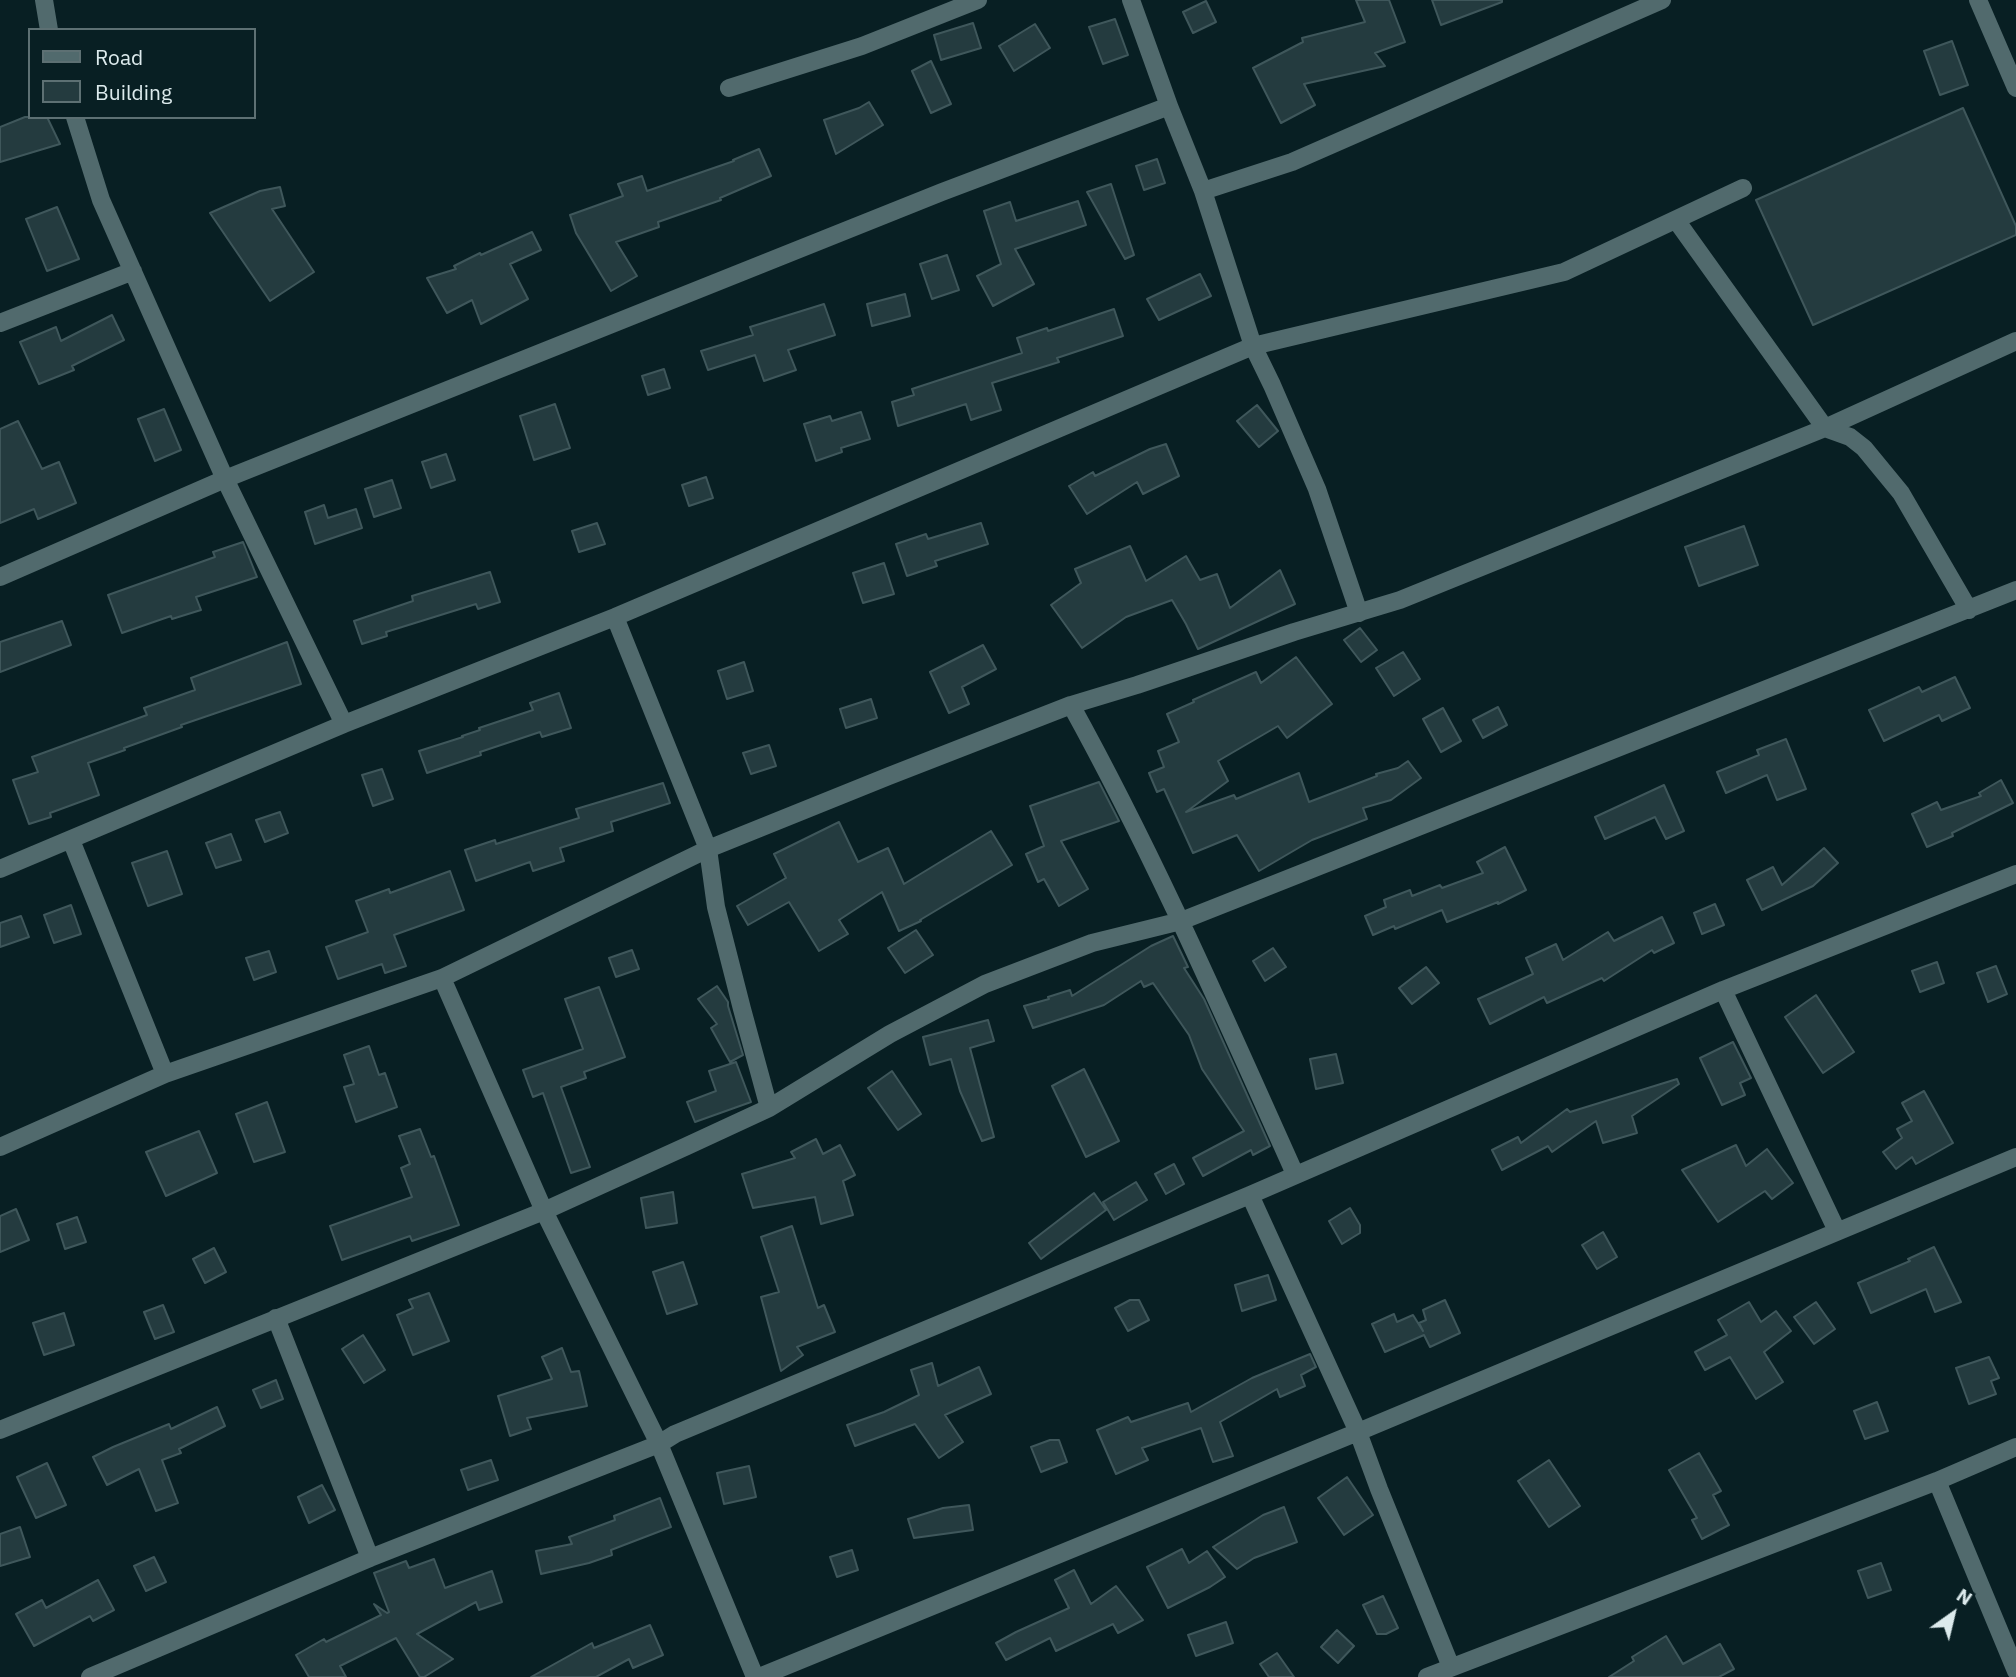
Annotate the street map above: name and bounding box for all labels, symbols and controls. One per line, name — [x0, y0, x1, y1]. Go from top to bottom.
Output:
legend — [28, 28, 256, 119]
text: Road — [95, 43, 143, 71]
text: Building — [95, 78, 172, 106]
north arrow — [1918, 1579, 1988, 1649]
text: N — [1952, 1583, 1977, 1610]

